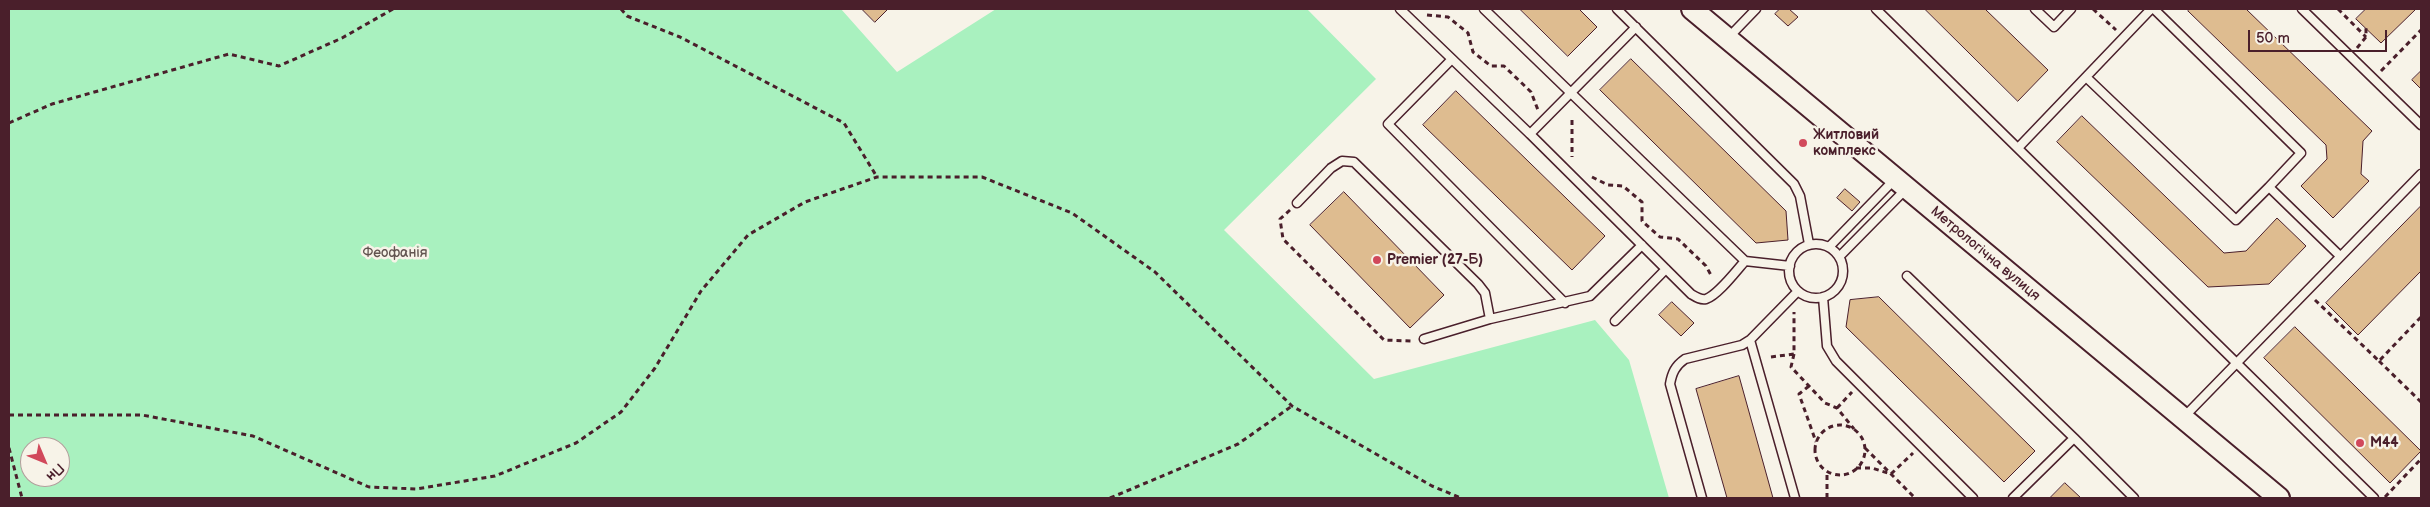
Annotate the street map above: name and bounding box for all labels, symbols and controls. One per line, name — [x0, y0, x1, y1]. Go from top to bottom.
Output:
scale bar — [2250, 20, 2389, 52]
text: 50 m — [2256, 29, 2290, 48]
place label: Житловий комплекс — [1813, 127, 1879, 160]
marker: Житловий комплекс — [1797, 137, 1809, 149]
street label: Метрологічна вулиця — [1927, 203, 2043, 305]
park label: Феофанія — [362, 245, 428, 261]
place label: Premier (27-Б) — [1387, 252, 1483, 268]
marker: Premier (27-Б) — [1371, 254, 1383, 266]
place label: M44 — [2370, 435, 2399, 451]
north arrow — [20, 437, 70, 487]
marker: M44 — [2354, 437, 2366, 449]
text: Пн — [43, 460, 68, 485]

